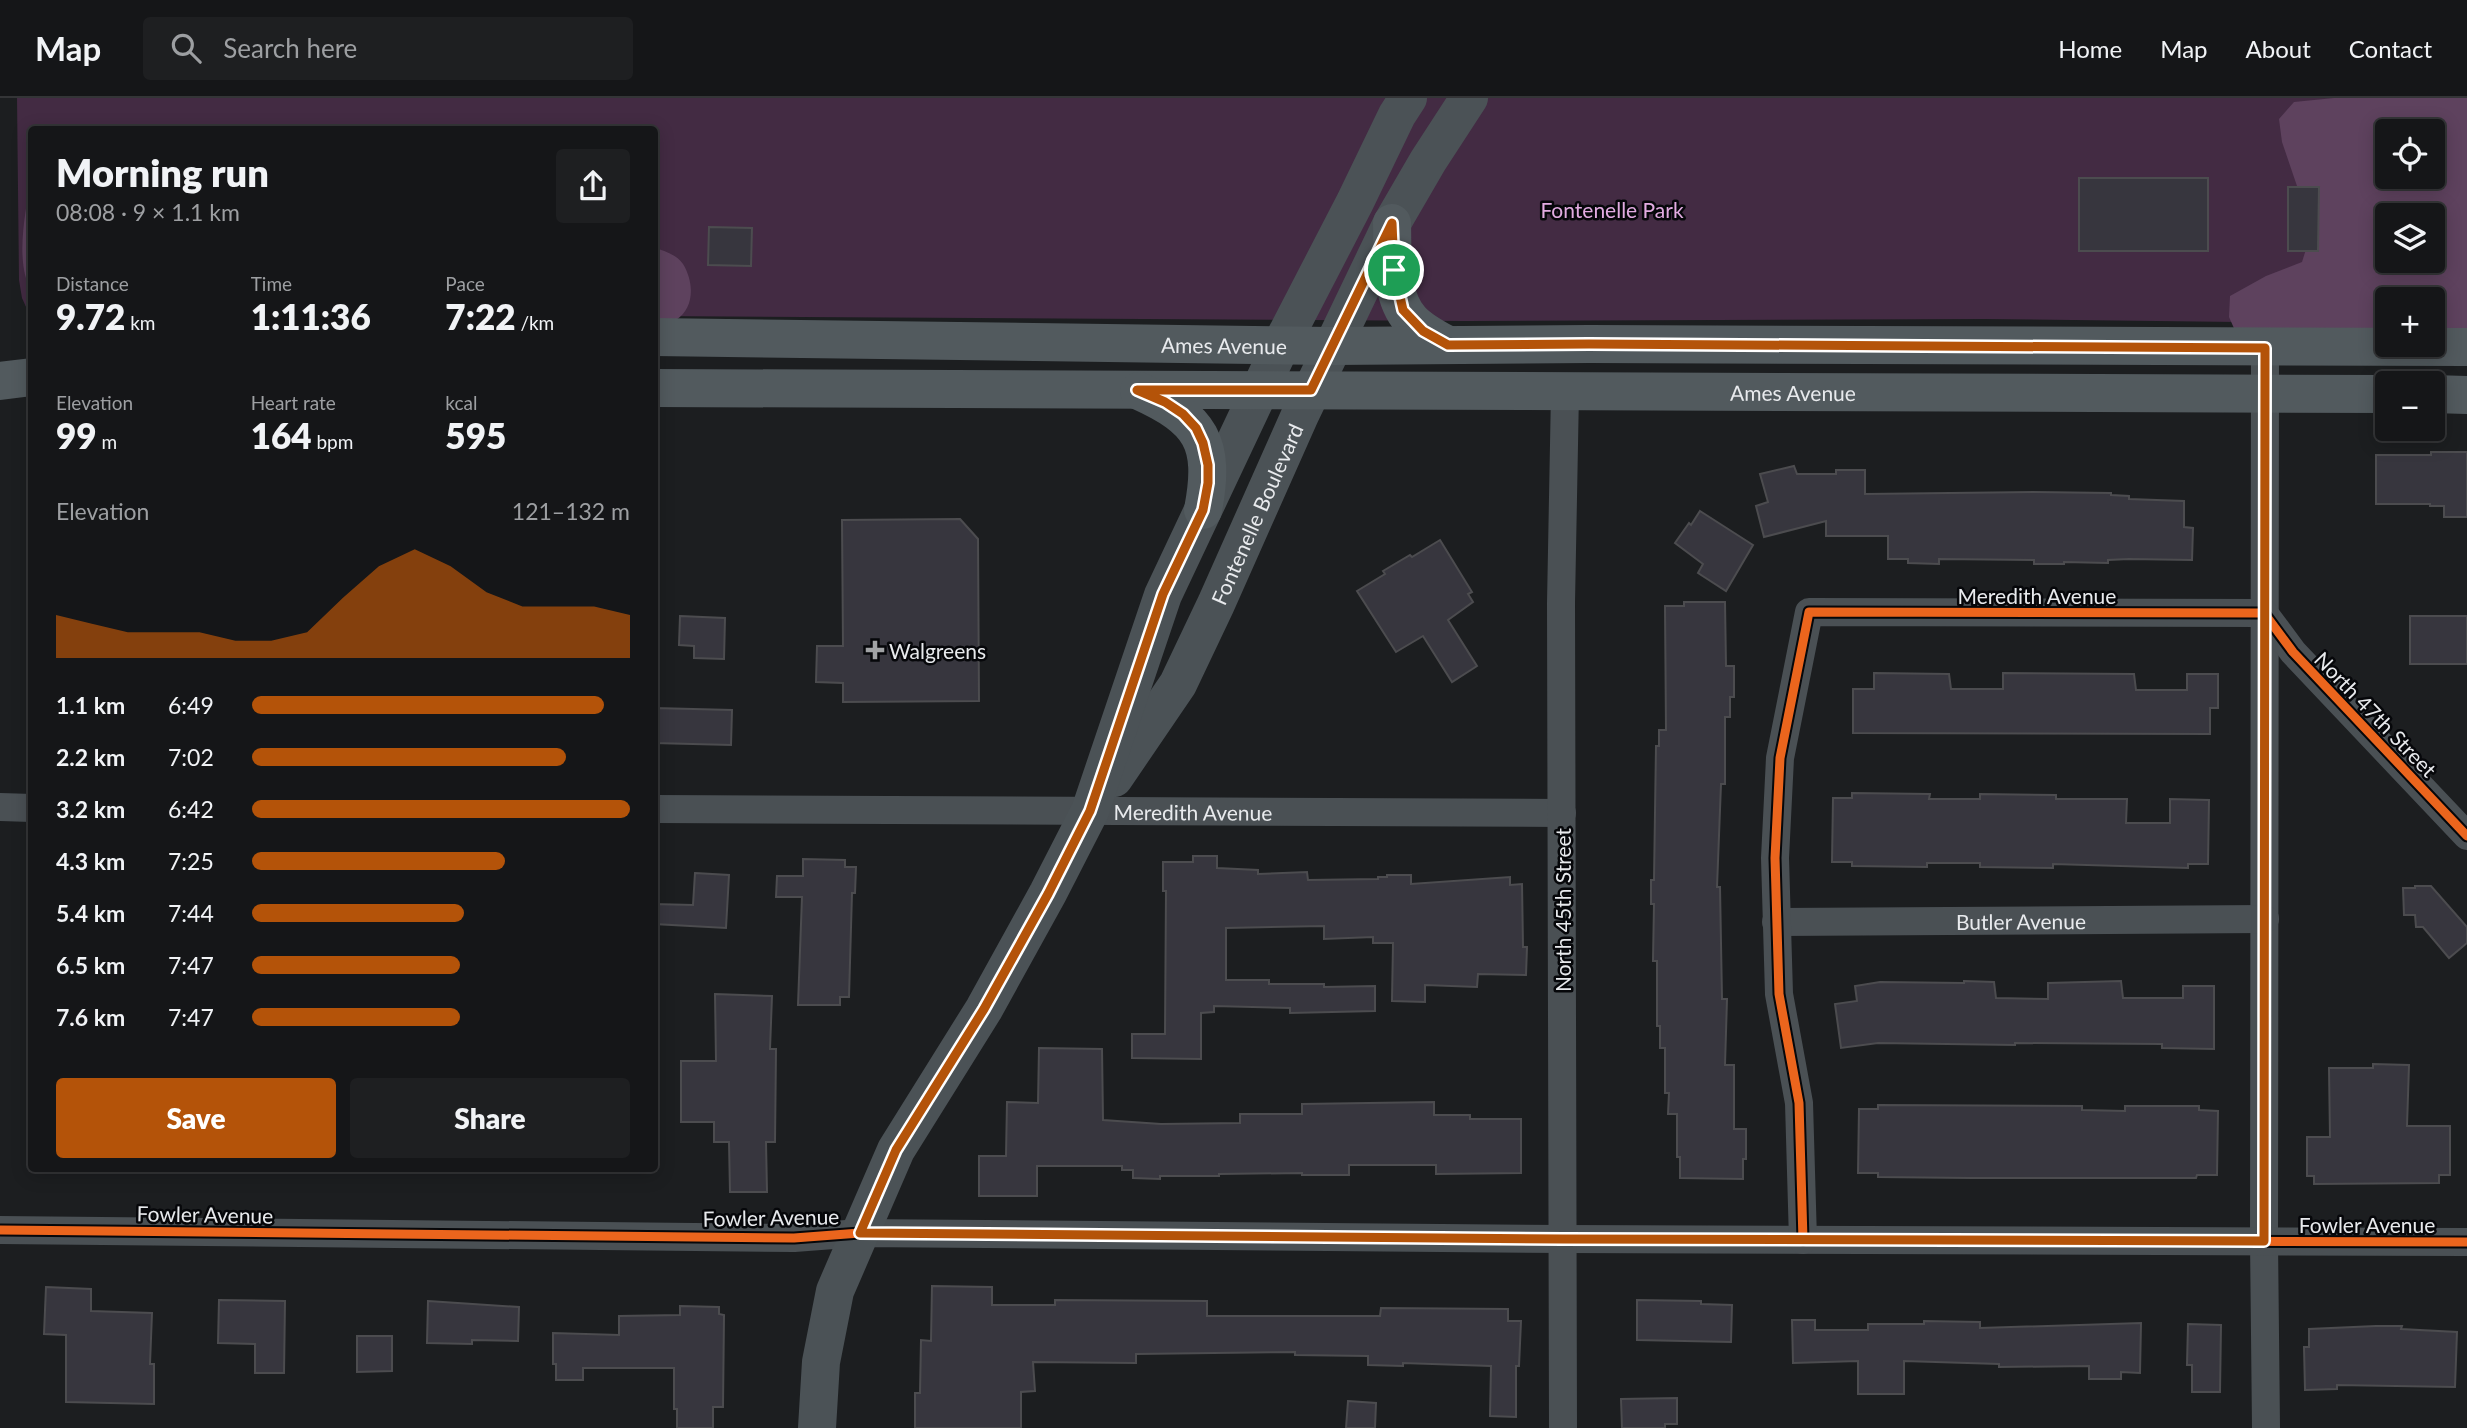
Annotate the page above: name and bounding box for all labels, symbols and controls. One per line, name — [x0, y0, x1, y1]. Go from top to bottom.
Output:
search box — [143, 17, 633, 80]
text: Map — [35, 28, 101, 68]
icon: search — [167, 29, 205, 67]
text: Search here — [223, 32, 357, 64]
text: Home — [2058, 34, 2122, 63]
text: Map — [2160, 34, 2208, 63]
text: About — [2246, 34, 2311, 63]
text: Contact — [2349, 34, 2432, 63]
map controls — [2375, 119, 2445, 441]
button: locate — [2375, 119, 2445, 189]
text: Morning run — [56, 149, 269, 195]
button: share — [556, 149, 630, 223]
park label: Fontenelle Park — [1540, 197, 1684, 222]
text: 08:08 · 9 × 1.1 km — [56, 198, 240, 226]
button: layers — [2375, 203, 2445, 273]
pin — [1364, 240, 1424, 300]
icon: arrive — [1375, 251, 1413, 289]
text: Distance — [56, 272, 129, 295]
text: Time — [251, 272, 292, 295]
text: Pace — [445, 272, 485, 295]
button: + — [2375, 287, 2445, 357]
text: 9.72 — [56, 295, 125, 337]
text: 1:11:36 — [251, 295, 371, 337]
text: 7:22 — [445, 295, 516, 337]
text: km — [125, 311, 155, 334]
text: /km — [516, 311, 554, 334]
street label: Ames Avenue — [1161, 331, 1287, 358]
button: − — [2375, 371, 2445, 441]
street label: Ames Avenue — [1730, 379, 1856, 405]
text: Elevation — [56, 391, 133, 414]
text: Heart rate — [251, 391, 336, 414]
text: kcal — [445, 391, 477, 414]
text: 99 — [56, 414, 97, 456]
text: 164 — [251, 414, 312, 456]
text: 595 — [445, 414, 506, 456]
street label: Fontenelle Boulevard — [1205, 420, 1307, 608]
text: m — [97, 430, 117, 453]
text: bpm — [312, 430, 353, 453]
text: Elevation — [56, 497, 149, 525]
text: 121–132 m — [512, 497, 630, 525]
street label: Meredith Avenue — [1958, 583, 2116, 608]
place label: Walgreens — [889, 638, 986, 663]
marker: Walgreens — [867, 642, 883, 658]
street label: North 47th Street — [2310, 646, 2442, 782]
text: 1.1 km — [56, 691, 125, 719]
text: 6:49 — [168, 691, 214, 719]
text: 2.2 km — [56, 743, 125, 771]
text: 7:02 — [168, 743, 214, 771]
text: 3.2 km — [56, 795, 125, 823]
text: 6:42 — [168, 795, 214, 823]
street label: Meredith Avenue — [1113, 799, 1273, 824]
street label: North 45th Street — [1550, 827, 1575, 992]
text: 4.3 km — [56, 847, 125, 875]
text: 7:25 — [168, 847, 214, 875]
text: 5.4 km — [56, 899, 125, 927]
text: 7:44 — [168, 899, 214, 927]
street label: Butler Avenue — [1956, 908, 2086, 933]
text: 6.5 km — [56, 951, 125, 979]
text: 7:47 — [168, 951, 214, 979]
text: 7.6 km — [56, 1003, 125, 1031]
text: 7:47 — [168, 1003, 214, 1031]
button: Save — [56, 1078, 336, 1158]
button: Share — [350, 1078, 630, 1158]
street label: Fowler Avenue — [136, 1200, 274, 1228]
street label: Fowler Avenue — [702, 1203, 840, 1231]
street label: Fowler Avenue — [2299, 1212, 2435, 1237]

